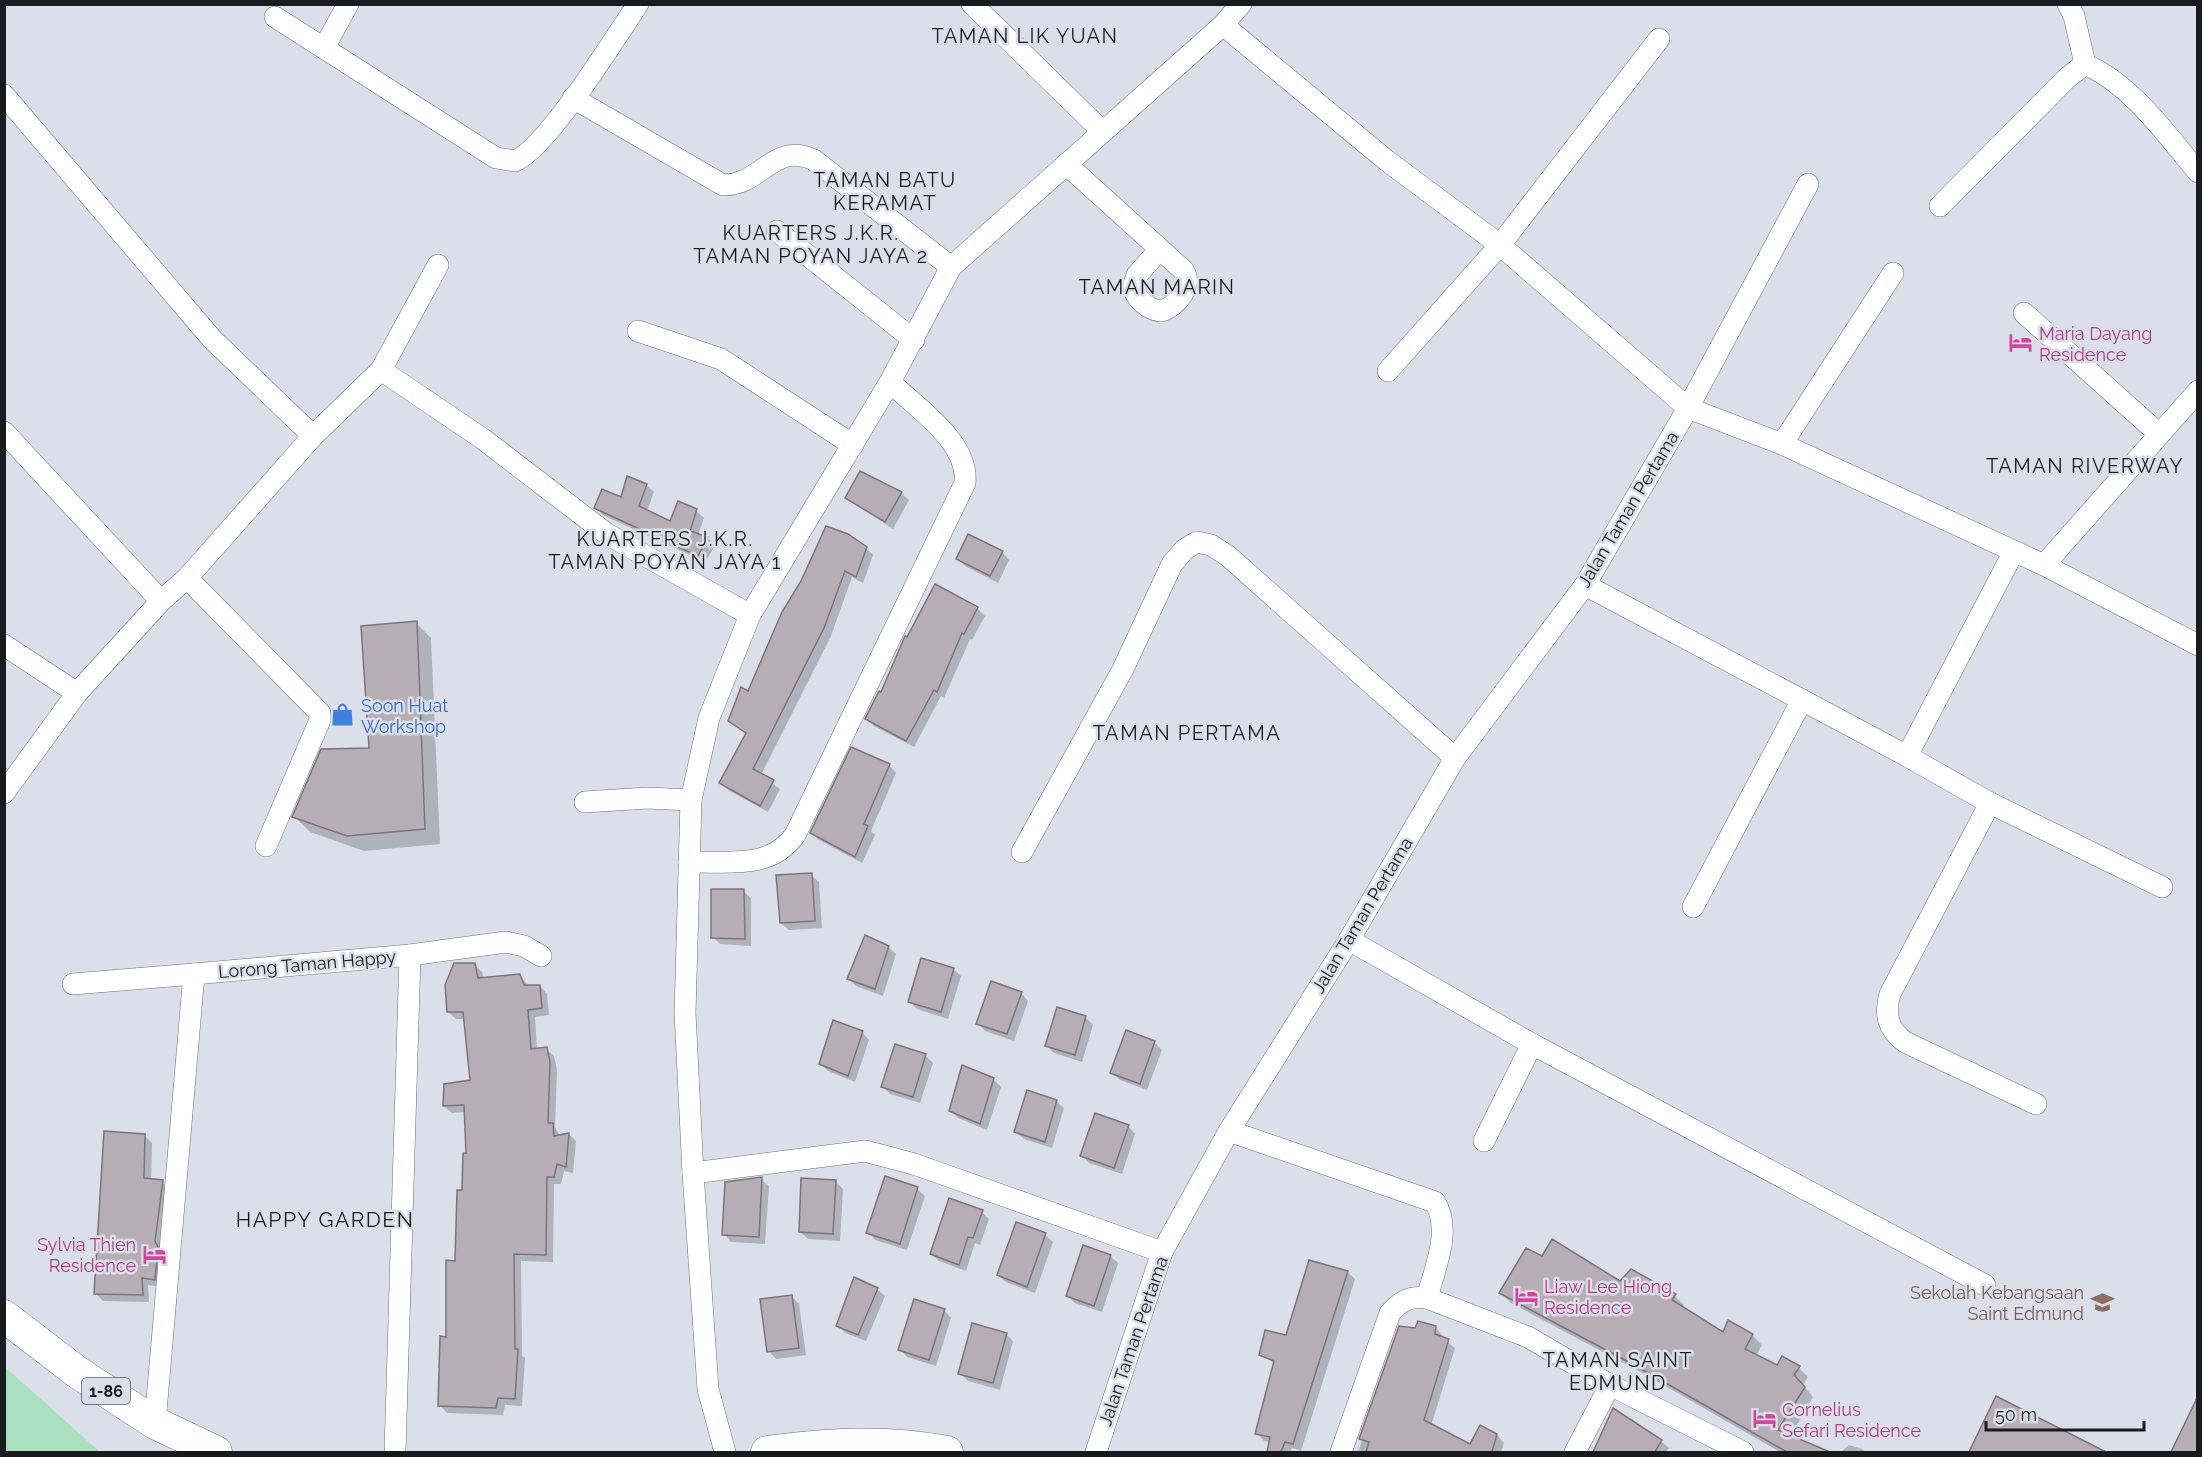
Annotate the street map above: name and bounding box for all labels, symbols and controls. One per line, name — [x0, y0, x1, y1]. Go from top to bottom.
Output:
district label: TAMAN LIK YUAN — [931, 24, 1119, 48]
district label: TAMAN BATU KERAMAT — [813, 168, 957, 215]
district label: KUARTERS J.K.R. TAMAN POYAN JAYA 2 — [693, 221, 929, 268]
district label: TAMAN MARIN — [1079, 275, 1235, 299]
place label: Maria Dayang Residence — [2039, 323, 2152, 365]
hotel icon: Maria Dayang Residence — [2008, 330, 2034, 356]
street label: Jalan Taman Pertama — [1573, 427, 1683, 591]
district label: TAMAN RIVERWAY — [1986, 454, 2184, 478]
district label: KUARTERS J.K.R. TAMAN POYAN JAYA 1 — [548, 527, 782, 574]
place label: Soon Huat Workshop — [361, 695, 448, 737]
shop icon: Soon Huat Workshop — [330, 702, 356, 728]
district label: TAMAN PERTAMA — [1093, 721, 1281, 745]
street label: Jalan Taman Pertama — [1307, 833, 1417, 997]
street label: Lorong Taman Happy — [217, 946, 397, 982]
district label: HAPPY GARDEN — [236, 1207, 414, 1232]
place label: Sylvia Thien Residence — [37, 1234, 136, 1276]
hotel icon: Sylvia Thien Residence — [141, 1241, 167, 1267]
street label: Jalan Taman Pertama — [1094, 1253, 1172, 1429]
place label: Liaw Lee Hiong Residence — [1544, 1276, 1672, 1318]
place label: Sekolah Kebangsaan Saint Edmund — [1910, 1282, 2084, 1324]
hotel icon: Liaw Lee Hiong Residence — [1513, 1283, 1539, 1309]
school or university icon: Sekolah Kebangsaan Saint Edmund — [2089, 1289, 2115, 1315]
district label: TAMAN SAINT EDMUND — [1543, 1348, 1693, 1395]
road number: 1-86 — [82, 1378, 130, 1404]
scale bar — [1986, 1394, 2144, 1432]
place label: Cornelius Sefari Residence — [1782, 1399, 1922, 1441]
text: 50 m — [1995, 1404, 2037, 1425]
hotel icon: Cornelius Sefari Residence — [1751, 1406, 1777, 1432]

